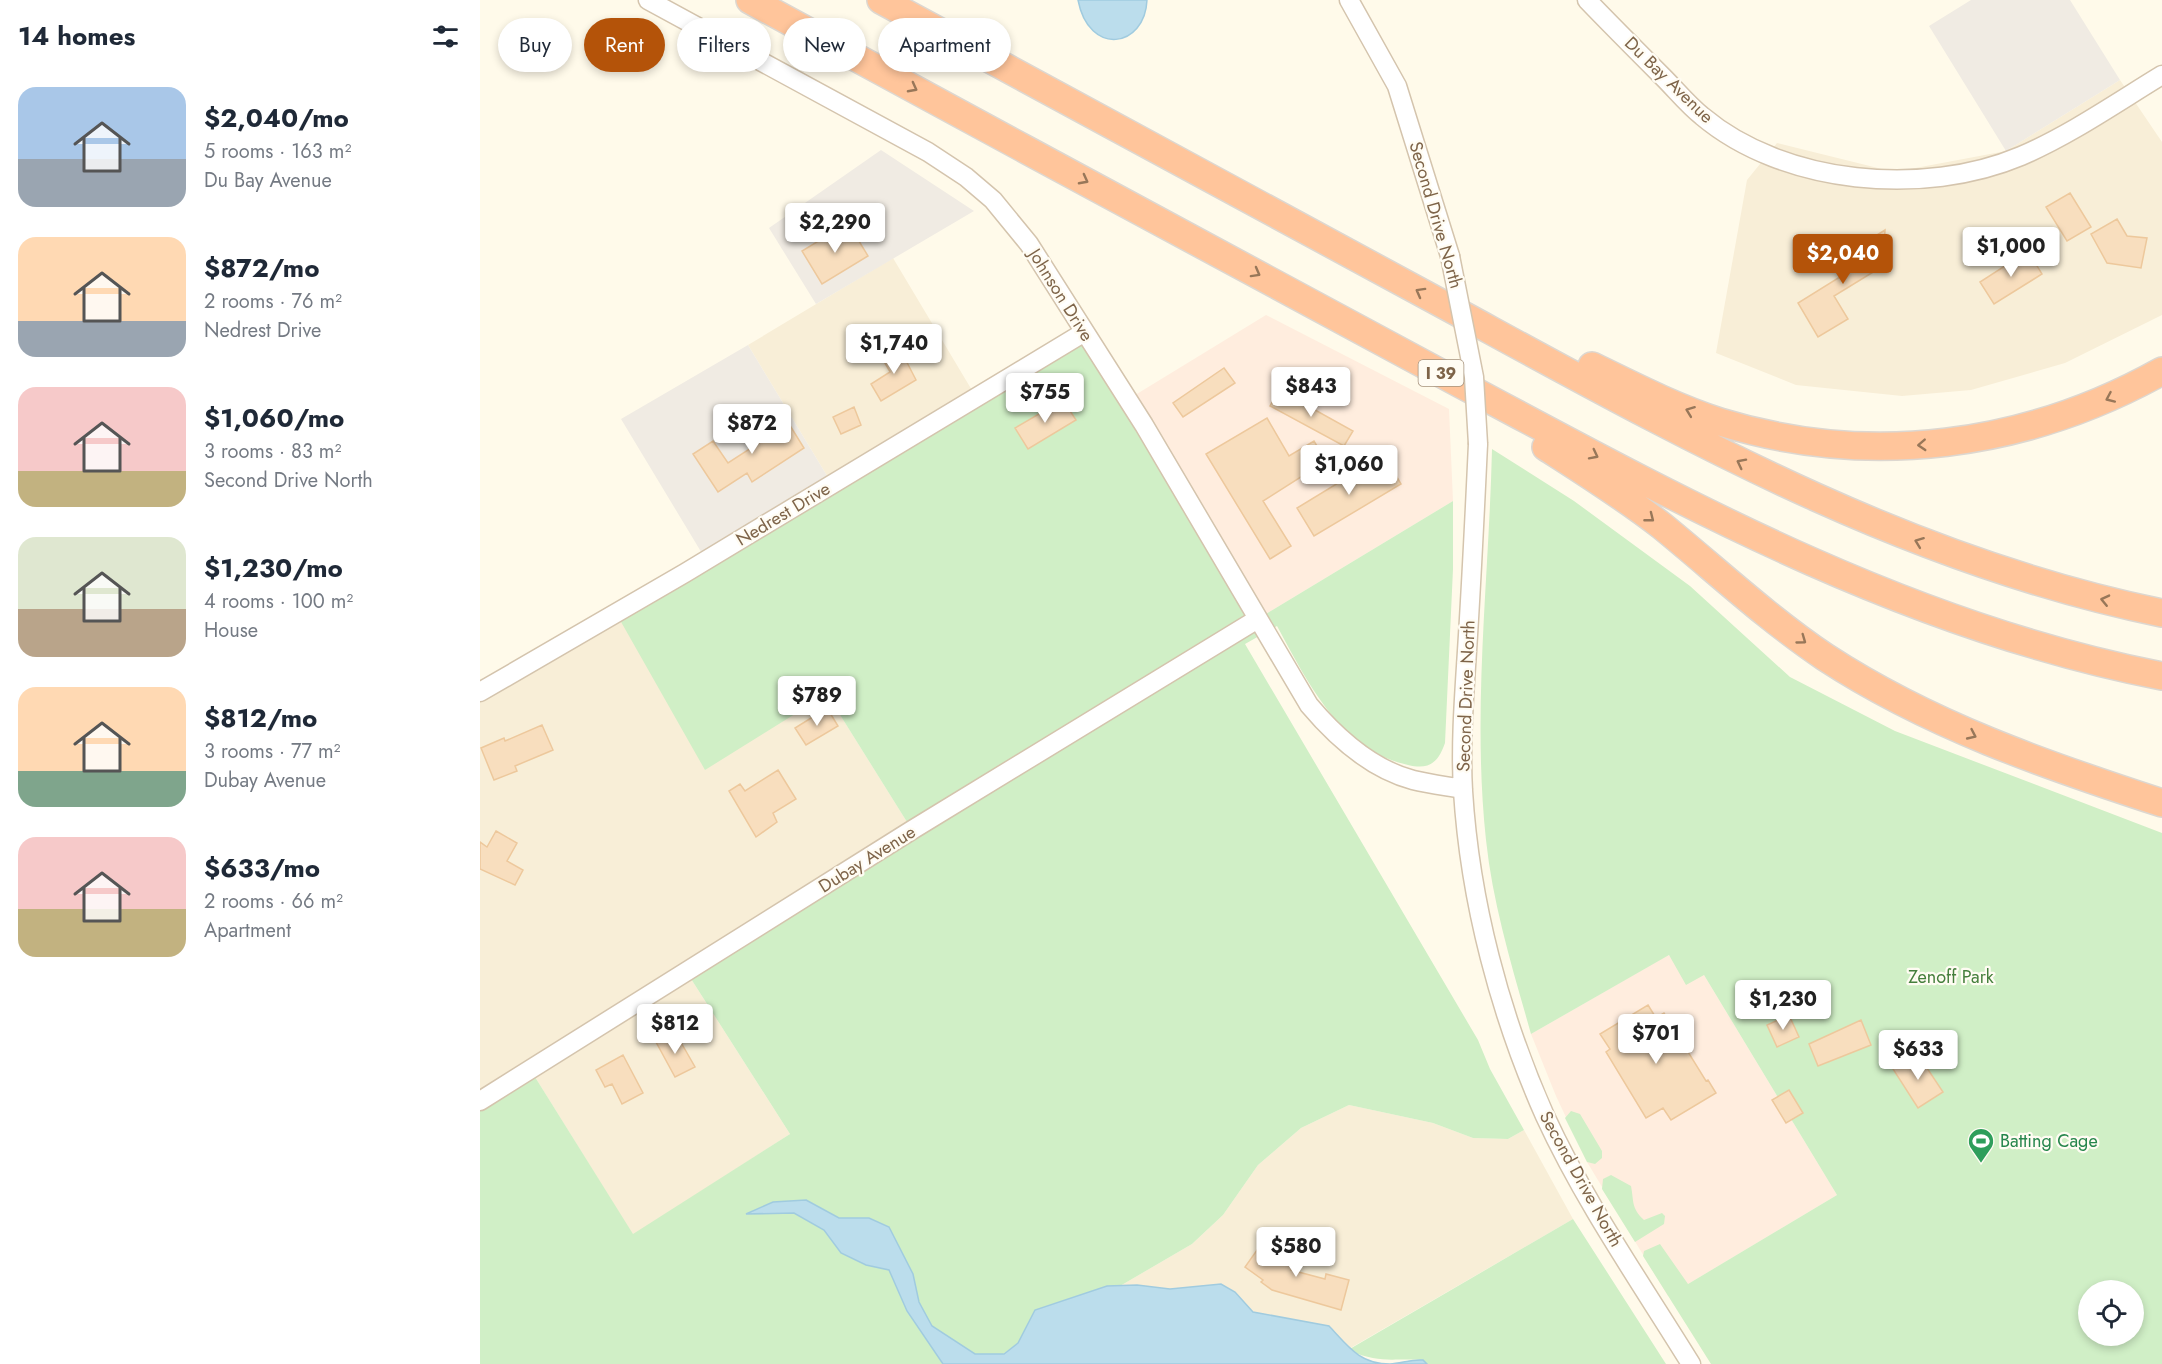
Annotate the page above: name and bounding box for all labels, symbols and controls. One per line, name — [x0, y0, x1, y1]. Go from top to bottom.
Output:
text: 14 homes — [18, 17, 135, 55]
chip: Buy — [498, 18, 572, 72]
chip: Rent — [584, 18, 665, 72]
chip: Filters — [677, 18, 771, 72]
chip: New — [783, 18, 866, 72]
chip: Apartment — [878, 18, 1011, 72]
icon: filters — [429, 20, 462, 53]
street label: Du Bay Avenue — [1619, 31, 1719, 129]
one-way arrow — [906, 81, 917, 92]
text: $2,040/mo — [204, 99, 349, 137]
icon: home — [66, 111, 138, 183]
text: 5 rooms · 163 m² — [204, 137, 351, 166]
street label: Second Drive North — [1403, 138, 1469, 292]
text: Du Bay Avenue — [204, 166, 332, 195]
one-way arrow — [1078, 173, 1089, 184]
pin: $2,290 — [786, 203, 884, 254]
text: $2,290 — [799, 208, 871, 237]
pin: $1,000 — [1962, 227, 2060, 278]
text: $1,000 — [1977, 232, 2045, 261]
pin: $2,040 — [1794, 234, 1892, 285]
text: $2,040 — [1807, 239, 1879, 268]
street label: Johnson Drive — [1021, 242, 1100, 346]
text: $872/mo — [204, 249, 319, 287]
icon: home — [66, 261, 138, 333]
one-way arrow — [1250, 266, 1260, 277]
text: 2 rooms · 76 m² — [204, 287, 342, 316]
one-way arrow — [1416, 288, 1427, 299]
text: Nedrest Drive — [204, 316, 321, 345]
pin: $1,740 — [845, 324, 943, 375]
text: $1,740 — [860, 329, 928, 358]
road number: I 39 — [1418, 360, 1464, 386]
pin: $843 — [1275, 367, 1347, 418]
text: $843 — [1285, 372, 1337, 401]
pin: $755 — [1009, 373, 1081, 424]
text: $755 — [1020, 378, 1070, 407]
one-way arrow — [2106, 390, 2117, 402]
text: $1,060/mo — [204, 399, 344, 437]
pin: $872 — [716, 404, 788, 455]
one-way arrow — [1685, 405, 1696, 418]
text: $872 — [727, 409, 777, 438]
icon: home — [66, 411, 138, 483]
text: 3 rooms · 83 m² — [204, 437, 341, 466]
one-way arrow — [1918, 439, 1927, 452]
pin: $1,060 — [1300, 445, 1398, 496]
one-way arrow — [1588, 447, 1599, 459]
text: $1,060 — [1315, 450, 1383, 479]
one-way arrow — [1736, 459, 1747, 470]
text: Second Drive North — [204, 466, 373, 495]
street label: Nedrest Drive — [731, 476, 835, 552]
one-way arrow — [1643, 510, 1654, 521]
one-way arrow — [1914, 536, 1925, 549]
text: $1,230/mo — [204, 549, 343, 587]
icon: home — [66, 561, 138, 633]
text: 4 rooms · 100 m² — [204, 587, 353, 616]
one-way arrow — [2100, 594, 2110, 607]
text: House — [204, 616, 258, 645]
street label: Second Drive North — [1450, 620, 1482, 772]
one-way arrow — [1796, 632, 1807, 643]
pin: $789 — [781, 676, 853, 727]
text: $789 — [792, 681, 842, 710]
text: $812/mo — [204, 699, 317, 737]
icon: home — [66, 711, 138, 783]
one-way arrow — [1965, 727, 1976, 739]
text: 3 rooms · 77 m² — [204, 737, 341, 766]
text: Dubay Avenue — [204, 766, 326, 795]
street label: Dubay Avenue — [814, 819, 920, 899]
text: $633/mo — [204, 849, 320, 887]
icon: home — [66, 861, 138, 933]
text: 2 rooms · 66 m² — [204, 887, 343, 916]
text: Apartment — [204, 916, 291, 945]
park label: Zenoff Park — [1908, 964, 1994, 990]
pin: $1,230 — [1734, 980, 1832, 1031]
text: $1,230 — [1749, 985, 1817, 1014]
pin: $812 — [639, 1004, 711, 1055]
text: $812 — [651, 1009, 699, 1038]
pin: $701 — [1620, 1014, 1692, 1065]
text: $701 — [1632, 1019, 1680, 1048]
pin: $633 — [1882, 1030, 1954, 1081]
text: $633 — [1893, 1035, 1943, 1064]
street label: Second Drive North — [1533, 1106, 1629, 1252]
sports icon: Batting Cage — [1966, 1126, 1996, 1164]
place label: Batting Cage — [2000, 1128, 2098, 1154]
pin: $580 — [1260, 1227, 1332, 1278]
text: $580 — [1270, 1232, 1322, 1261]
map controls — [2078, 1280, 2144, 1346]
button: locate — [2078, 1280, 2144, 1346]

